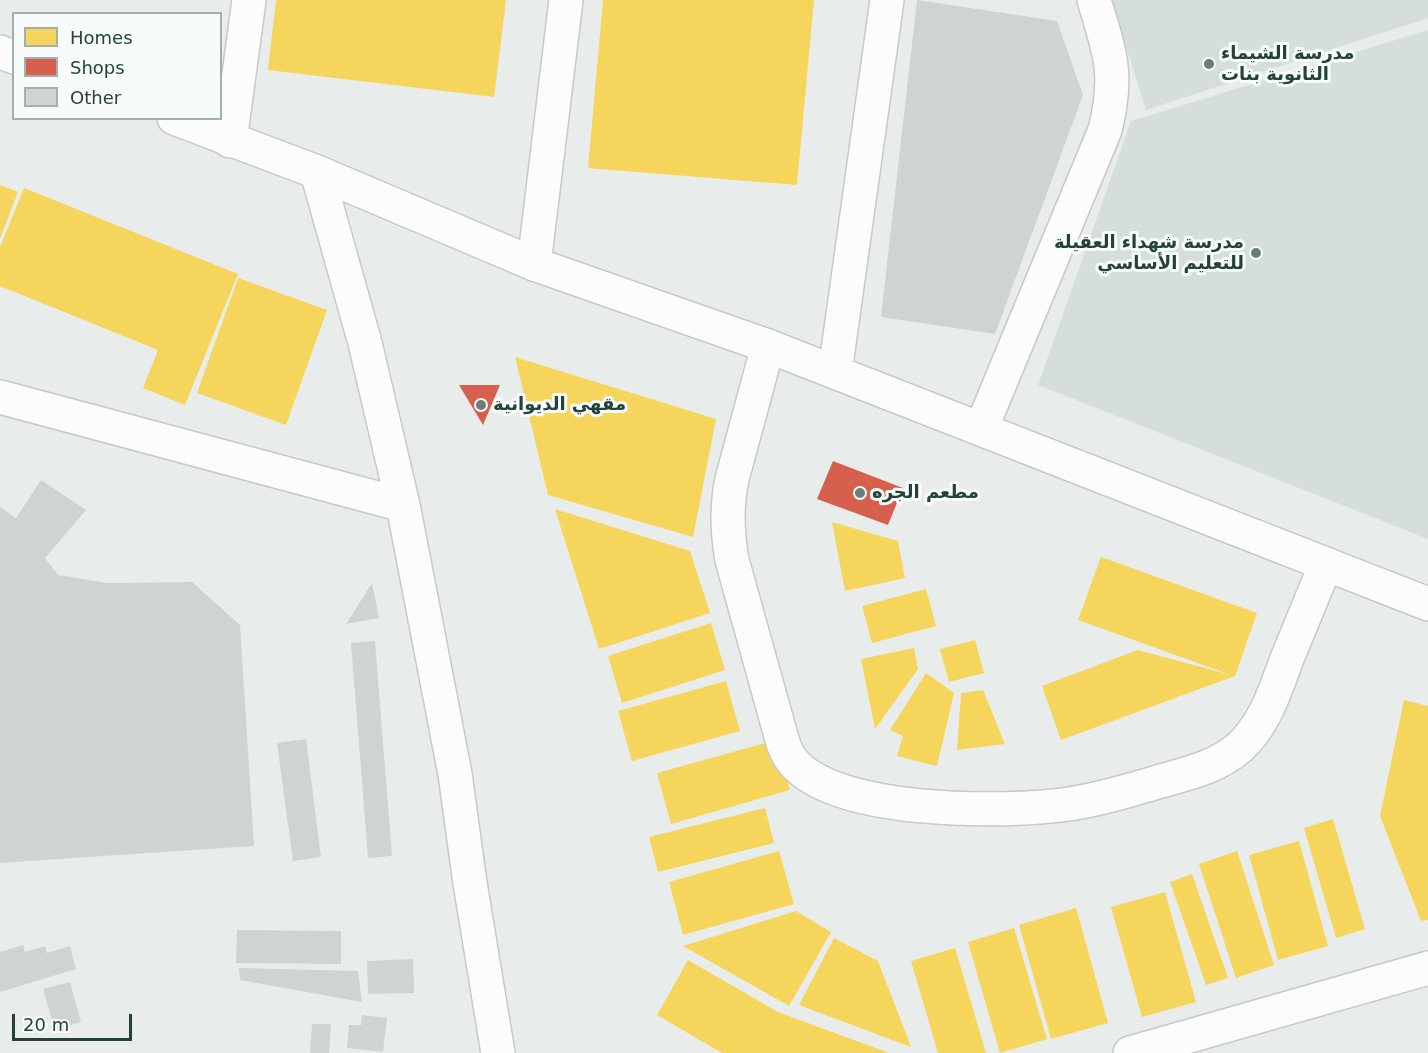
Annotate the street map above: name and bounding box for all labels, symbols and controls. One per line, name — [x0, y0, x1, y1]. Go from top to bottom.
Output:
legend — [12, 12, 222, 120]
text: Homes — [70, 27, 133, 48]
place label: مدرسة الشيماء الثانوية بنات — [1221, 43, 1354, 86]
text: Shops — [70, 57, 125, 78]
marker: مدرسة الشيماء الثانوية بنات — [1202, 57, 1216, 71]
text: Other — [70, 87, 121, 108]
place label: مدرسة شهداء العقيلة للتعليم الأساسي — [1054, 232, 1244, 274]
marker: مدرسة شهداء العقيلة للتعليم الأساسي — [1249, 246, 1263, 260]
place label: مقهي الديوانية — [493, 394, 626, 416]
marker: مقهي الديوانية — [474, 398, 488, 412]
place label: مطعم الجره — [872, 482, 979, 504]
marker: مطعم الجره — [853, 486, 867, 500]
scale bar — [15, 1002, 135, 1040]
text: 20 m — [23, 1014, 69, 1035]

